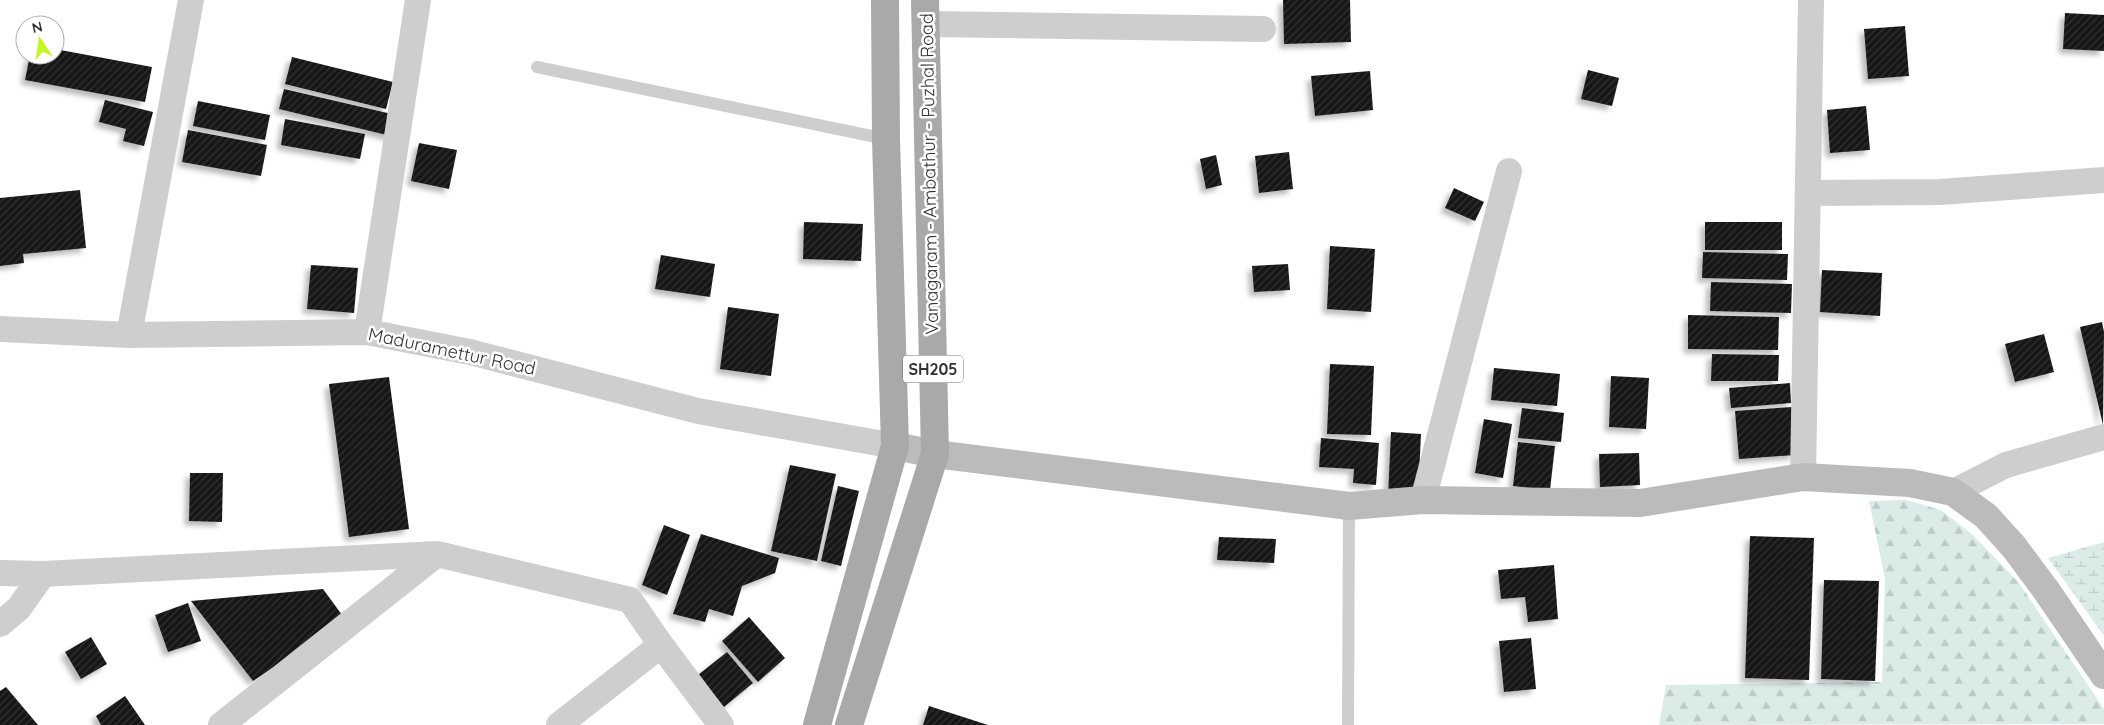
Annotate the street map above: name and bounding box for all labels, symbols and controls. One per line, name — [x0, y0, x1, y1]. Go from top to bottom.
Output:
street label: Vanagaram - Ambathur - Puzhal Road — [915, 13, 943, 335]
north arrow — [15, 15, 65, 65]
text: N — [30, 17, 44, 37]
street label: Maduramettur Road — [366, 322, 538, 380]
road number: SH205 — [903, 356, 963, 382]

